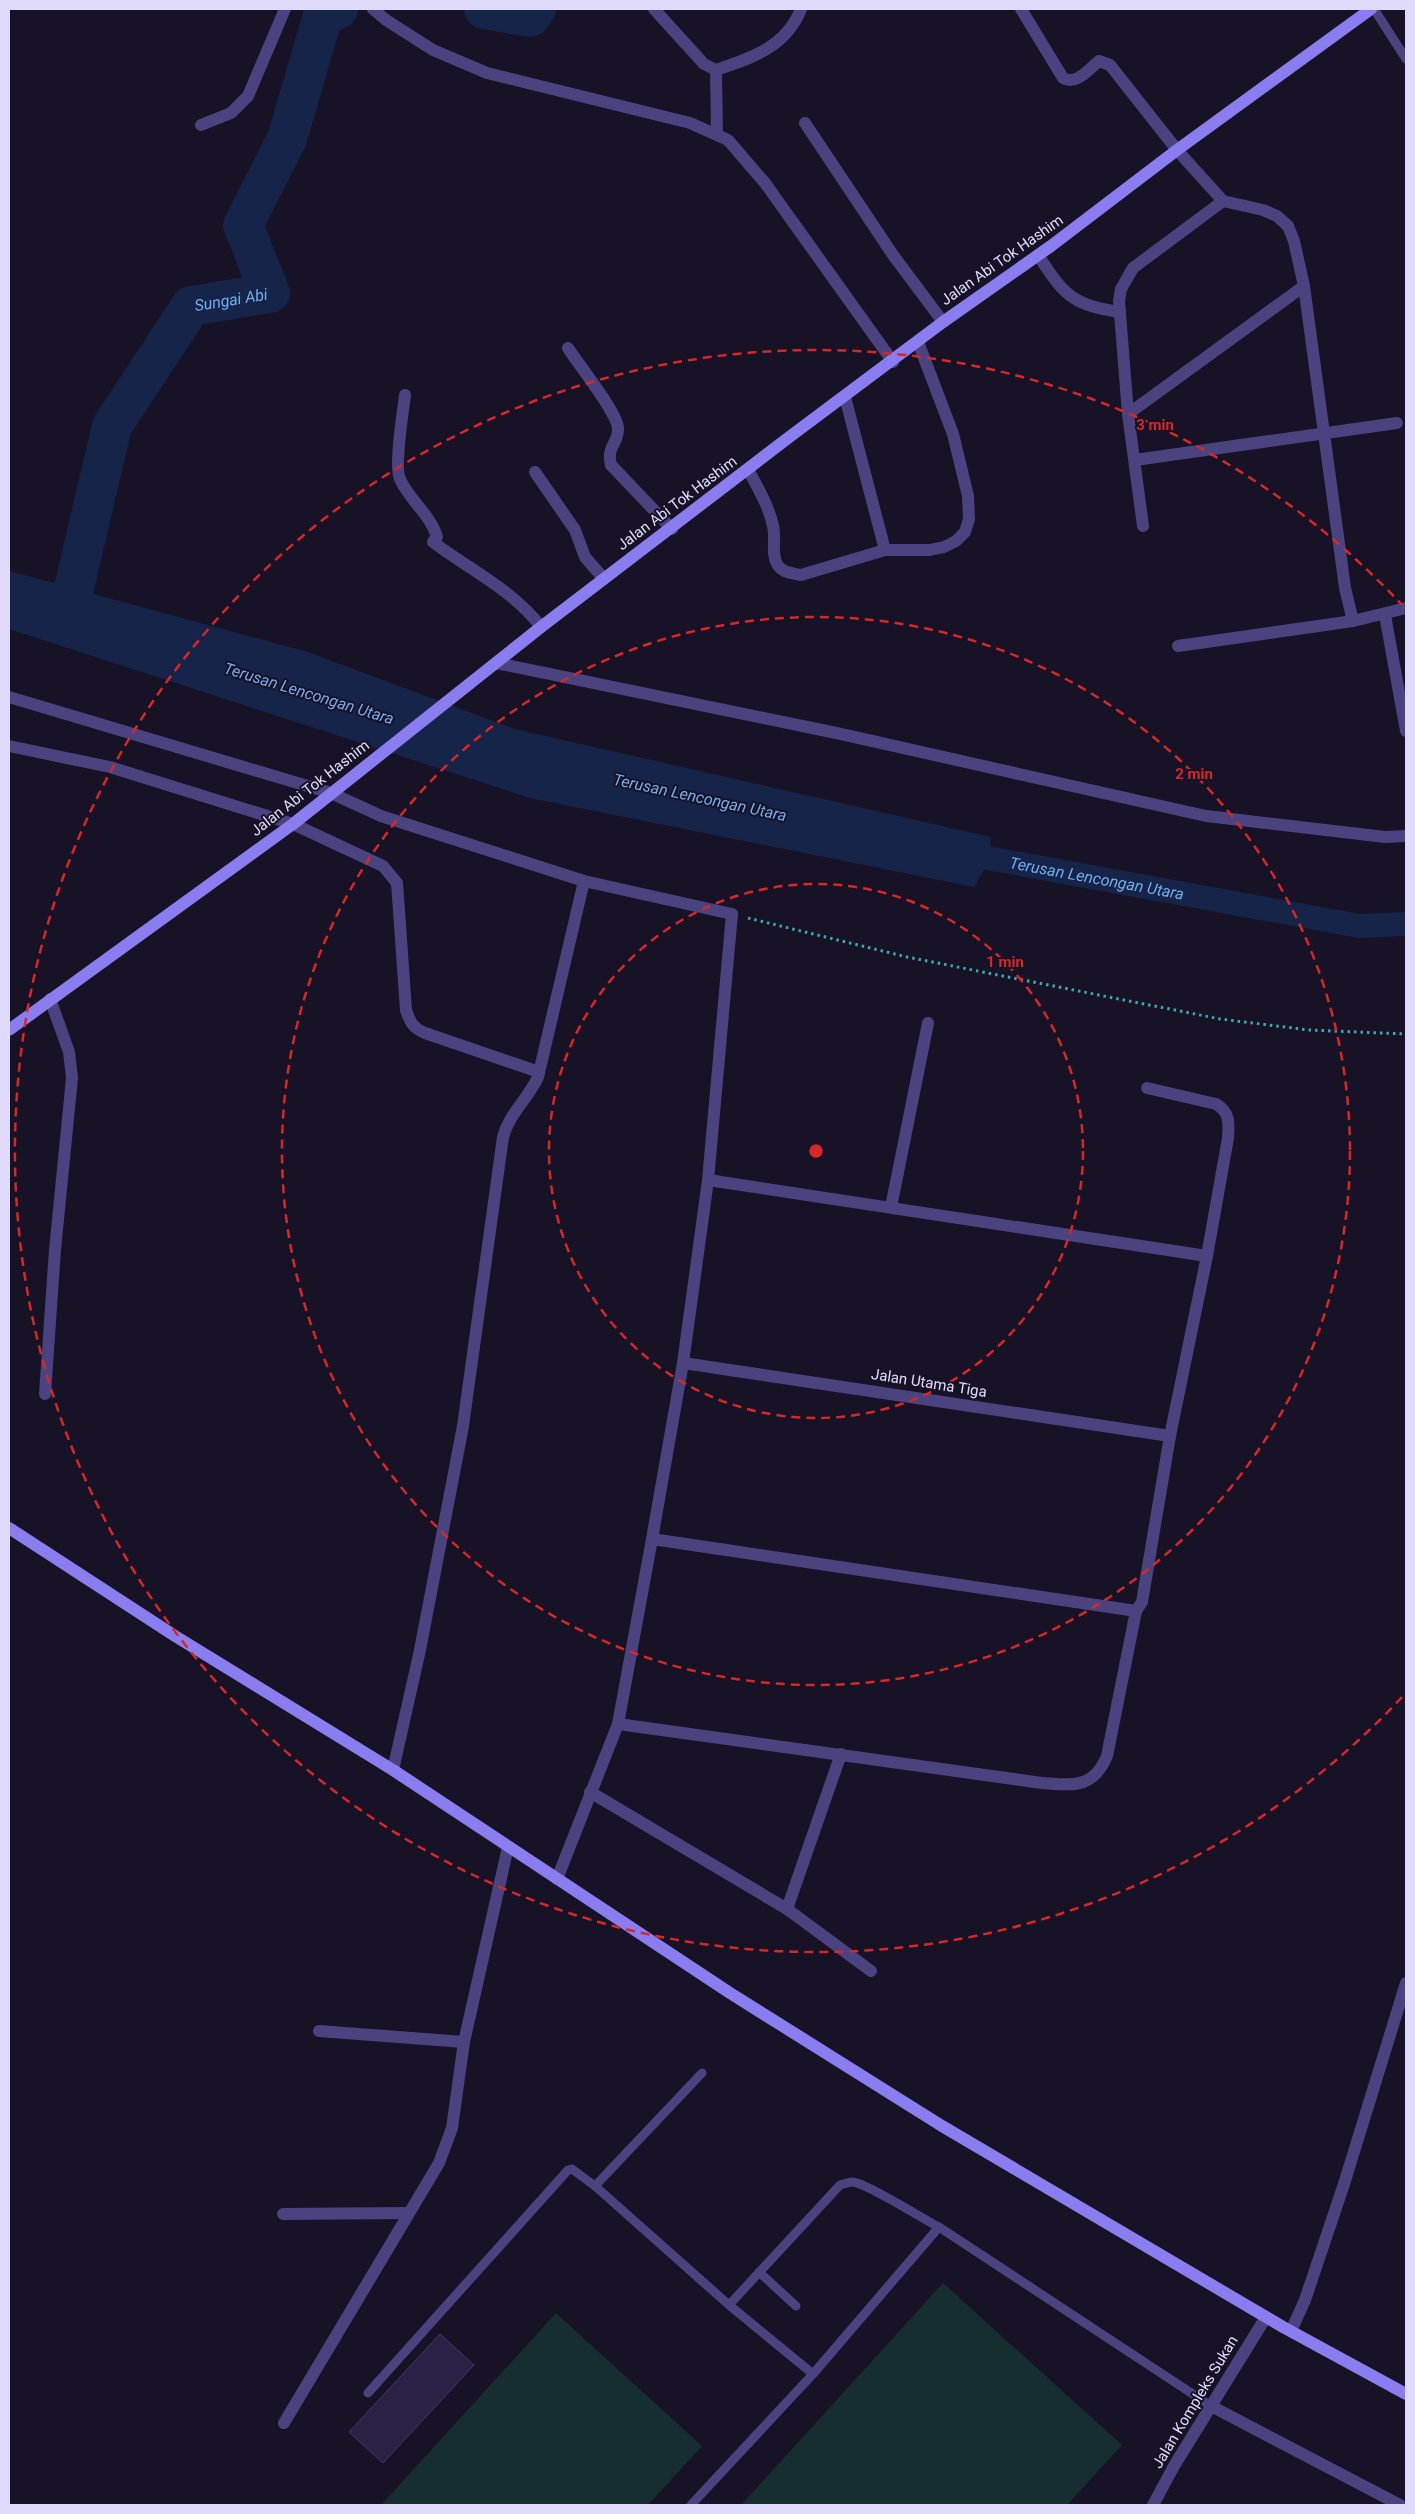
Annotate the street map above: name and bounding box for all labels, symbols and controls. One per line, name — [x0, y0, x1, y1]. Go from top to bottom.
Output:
street label: Jalan Abi Tok Hashim — [937, 211, 1067, 309]
water label: Sungai Abi — [193, 285, 269, 315]
text: 3 min — [1136, 416, 1174, 434]
street label: Jalan Abi Tok Hashim — [614, 452, 740, 554]
water label: Terusan Lencongan Utara — [222, 659, 396, 728]
street label: Jalan Abi Tok Hashim — [247, 736, 373, 840]
text: 2 min — [1175, 765, 1213, 783]
water label: Terusan Lencongan Utara — [611, 770, 788, 825]
water label: Terusan Lencongan Utara — [1008, 853, 1185, 904]
text: 1 min — [986, 953, 1024, 971]
centre of rings — [807, 1142, 825, 1160]
street label: Jalan Utama Tiga — [870, 1365, 988, 1401]
street label: Jalan Kompleks Sukan — [1148, 2332, 1242, 2472]

